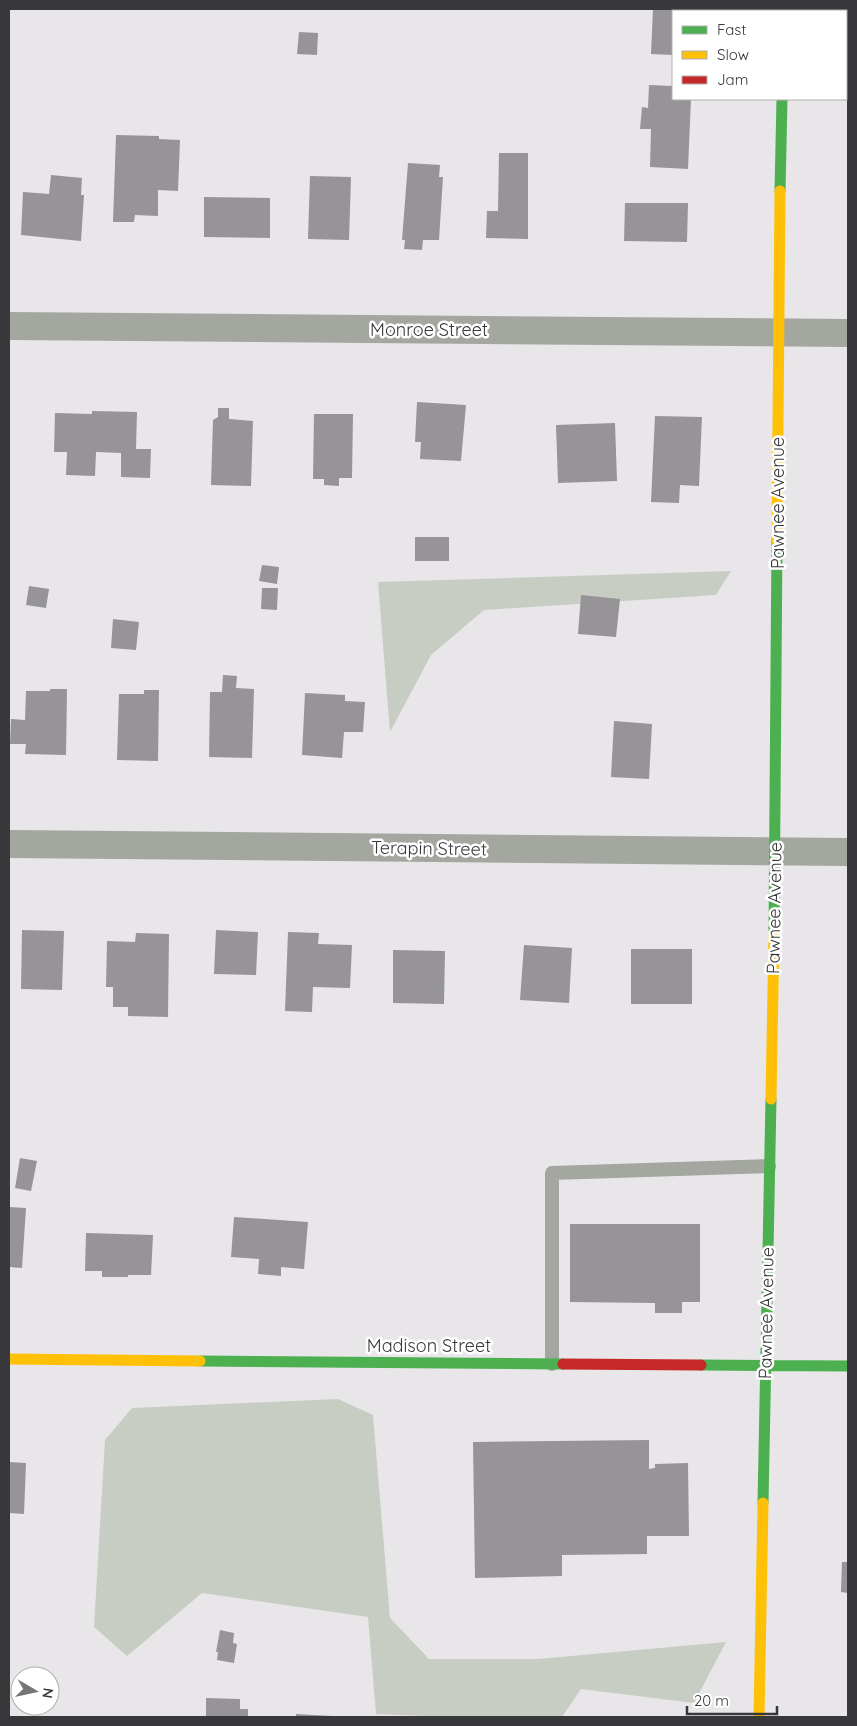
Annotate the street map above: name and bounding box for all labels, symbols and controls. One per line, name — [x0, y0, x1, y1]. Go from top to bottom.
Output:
legend — [672, 10, 847, 100]
text: Fast — [717, 20, 746, 39]
text: Slow — [717, 45, 749, 64]
text: Jam — [717, 70, 748, 89]
street label: Monroe Street — [370, 318, 488, 341]
street label: Pawnee Avenue — [766, 437, 789, 569]
street label: Terapin Street — [371, 835, 487, 861]
street label: Pawnee Avenue — [761, 842, 787, 974]
street label: Pawnee Avenue — [753, 1247, 779, 1379]
street label: Madison Street — [367, 1334, 491, 1357]
north arrow — [10, 1666, 60, 1716]
scale bar — [687, 1684, 777, 1716]
text: N — [38, 1687, 58, 1700]
text: 20 m — [694, 1691, 729, 1710]

